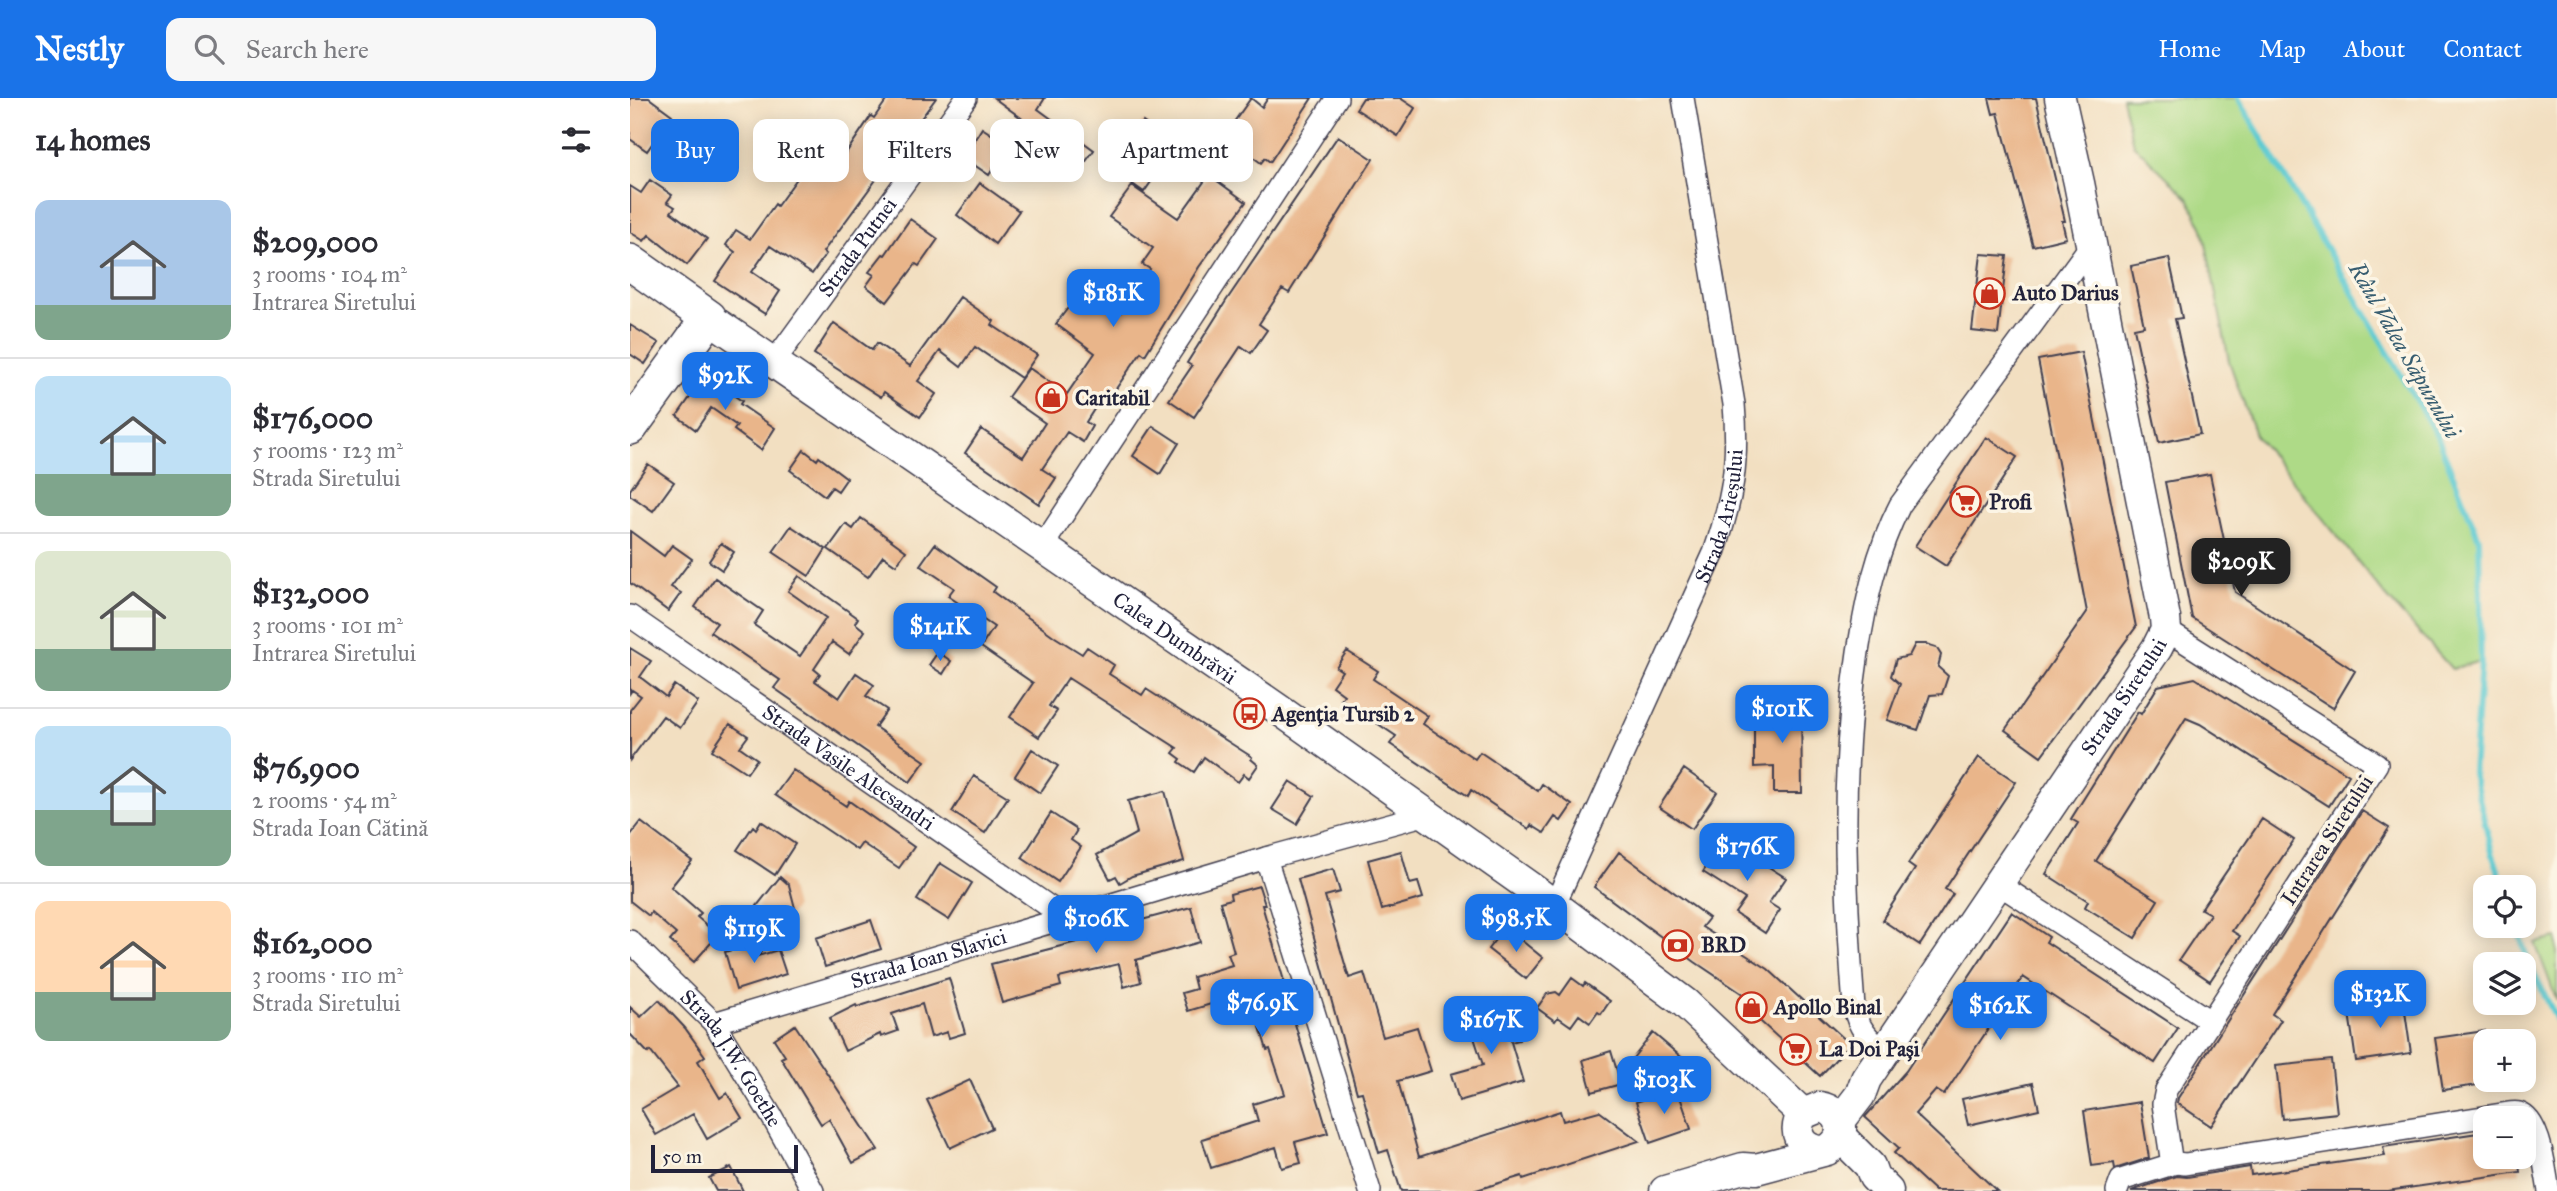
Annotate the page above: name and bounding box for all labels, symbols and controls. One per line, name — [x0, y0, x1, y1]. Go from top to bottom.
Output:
search box — [166, 18, 656, 81]
text: Nestly — [35, 29, 124, 69]
icon: search — [190, 30, 228, 68]
text: Search here — [246, 33, 369, 65]
text: Home — [2158, 34, 2221, 64]
text: Map — [2259, 34, 2306, 64]
text: About — [2344, 34, 2405, 64]
text: Contact — [2443, 34, 2522, 64]
chip: Buy — [651, 119, 739, 182]
chip: Rent — [753, 119, 849, 182]
chip: Filters — [863, 119, 976, 182]
chip: New — [990, 119, 1084, 182]
chip: Apartment — [1098, 119, 1253, 182]
icon: filters — [557, 121, 595, 159]
text: 14 homes — [35, 122, 150, 158]
street label: Strada Putnei — [813, 192, 903, 302]
text: $209,000 — [252, 224, 379, 260]
icon: home — [91, 228, 175, 312]
water label: Râul Valea Săpunului — [2342, 256, 2467, 444]
text: 3 rooms · 104 m² — [252, 260, 407, 288]
pin: $181K — [1064, 270, 1162, 329]
shop icon: Auto Darius — [1973, 276, 2007, 310]
text: $181K — [1083, 278, 1143, 306]
place label: Auto Darius — [2011, 280, 2119, 306]
text: Intrarea Siretului — [252, 288, 416, 316]
pin: $92K — [684, 352, 766, 412]
text: $92K — [698, 361, 752, 389]
shop icon: Caritabil — [1035, 381, 1069, 415]
place label: Caritabil — [1075, 385, 1151, 411]
text: $176,000 — [252, 400, 373, 436]
icon: home — [91, 404, 175, 488]
text: 5 rooms · 123 m² — [252, 436, 403, 464]
street label: Strada Arieșului — [1689, 449, 1749, 587]
text: Strada Siretului — [252, 464, 401, 492]
supermarket icon: Profi — [1949, 485, 1983, 519]
place label: Profi — [1989, 489, 2032, 515]
pin: $209K — [2192, 538, 2290, 598]
text: $209K — [2207, 547, 2275, 575]
text: $132,000 — [252, 575, 369, 611]
icon: home — [91, 579, 175, 663]
street label: Calea Dumbrăvii — [1108, 586, 1242, 690]
pin: $141K — [891, 603, 989, 663]
text: 3 rooms · 101 m² — [252, 611, 403, 639]
text: $141K — [909, 612, 971, 640]
street label: Strada Siretului — [2075, 634, 2173, 760]
text: Intrarea Siretului — [252, 639, 416, 667]
pin: $101K — [1733, 686, 1831, 745]
text: $101K — [1751, 694, 1813, 722]
bus stop icon: Agenția Tursib 2 — [1232, 697, 1266, 731]
street label: Strada Vasile Alecsandri — [757, 699, 940, 836]
place label: Agenția Tursib 2 — [1270, 701, 1415, 727]
text: $76,900 — [252, 750, 360, 786]
icon: home — [91, 754, 175, 838]
street label: Intrarea Siretului — [2275, 770, 2379, 910]
text: 2 rooms · 54 m² — [252, 786, 397, 814]
text: Strada Ioan Cătină — [252, 814, 428, 842]
pin: $176K — [1698, 824, 1796, 883]
text: $176K — [1715, 832, 1779, 860]
map controls — [2473, 875, 2536, 1169]
button: locate — [2473, 875, 2536, 938]
pin: $98.5K — [1459, 894, 1573, 954]
pin: $106K — [1047, 896, 1145, 955]
text: $98.5K — [1481, 903, 1551, 931]
text: $106K — [1064, 904, 1128, 932]
pin: $119K — [705, 906, 803, 965]
text: $119K — [724, 914, 784, 942]
street label: Strada Ioan Slavici — [848, 923, 1010, 994]
text: $162,000 — [252, 925, 373, 961]
bank icon: BRD — [1661, 928, 1695, 962]
icon: home — [91, 929, 175, 1013]
place label: BRD — [1701, 932, 1746, 958]
button: layers — [2473, 952, 2536, 1015]
text: 3 rooms · 110 m² — [252, 961, 403, 989]
pin: $132K — [2331, 970, 2429, 1030]
pin: $76.9K — [1205, 979, 1319, 1039]
text: $132K — [2350, 979, 2410, 1007]
pin: $162K — [1951, 982, 2049, 1042]
street label: Strada J.W. Goethe — [675, 984, 788, 1132]
text: $76.9K — [1226, 988, 1298, 1016]
text: Strada Siretului — [252, 989, 401, 1017]
shop icon: Apollo Binal — [1734, 990, 1768, 1024]
text: $162K — [1969, 991, 2031, 1019]
place label: Apollo Binal — [1772, 994, 1883, 1020]
pin: $167K — [1442, 996, 1540, 1056]
text: $167K — [1459, 1005, 1523, 1033]
button: + — [2473, 1029, 2536, 1092]
supermarket icon: La Doi Pași — [1779, 1032, 1813, 1066]
place label: La Doi Pași — [1819, 1036, 1920, 1062]
pin: $103K — [1615, 1056, 1713, 1116]
text: $103K — [1633, 1065, 1695, 1093]
button: − — [2473, 1106, 2536, 1169]
scale bar — [651, 1142, 798, 1174]
text: 50 m — [662, 1145, 702, 1168]

